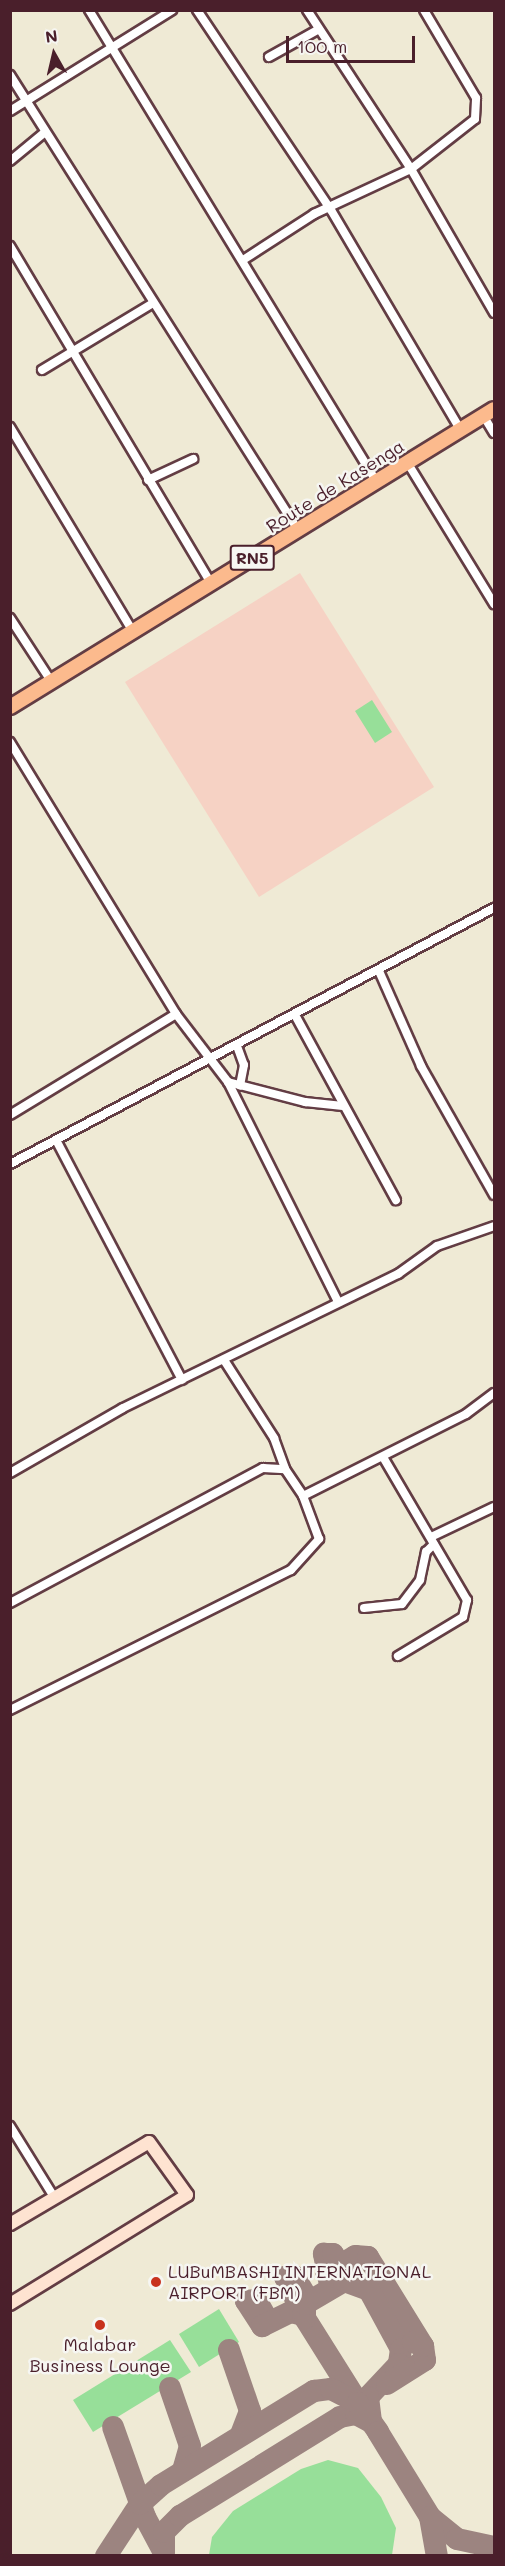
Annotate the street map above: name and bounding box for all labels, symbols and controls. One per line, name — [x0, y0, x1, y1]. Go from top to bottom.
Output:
north arrow — [24, 24, 84, 84]
text: N — [44, 24, 59, 47]
scale bar — [289, 24, 418, 62]
text: 100 m — [297, 34, 347, 58]
street label: Route de Kasenga — [262, 435, 408, 537]
road number: RN5 — [230, 545, 274, 571]
place label: LUBuMBASHI INTERNATIONAL AIRPORT (FBM) — [168, 2261, 431, 2304]
marker: LUBuMBASHI INTERNATIONAL AIRPORT (FBM) — [149, 2275, 163, 2289]
marker: Malabar Business Lounge — [93, 2318, 107, 2332]
place label: Malabar Business Lounge — [29, 2334, 171, 2376]

